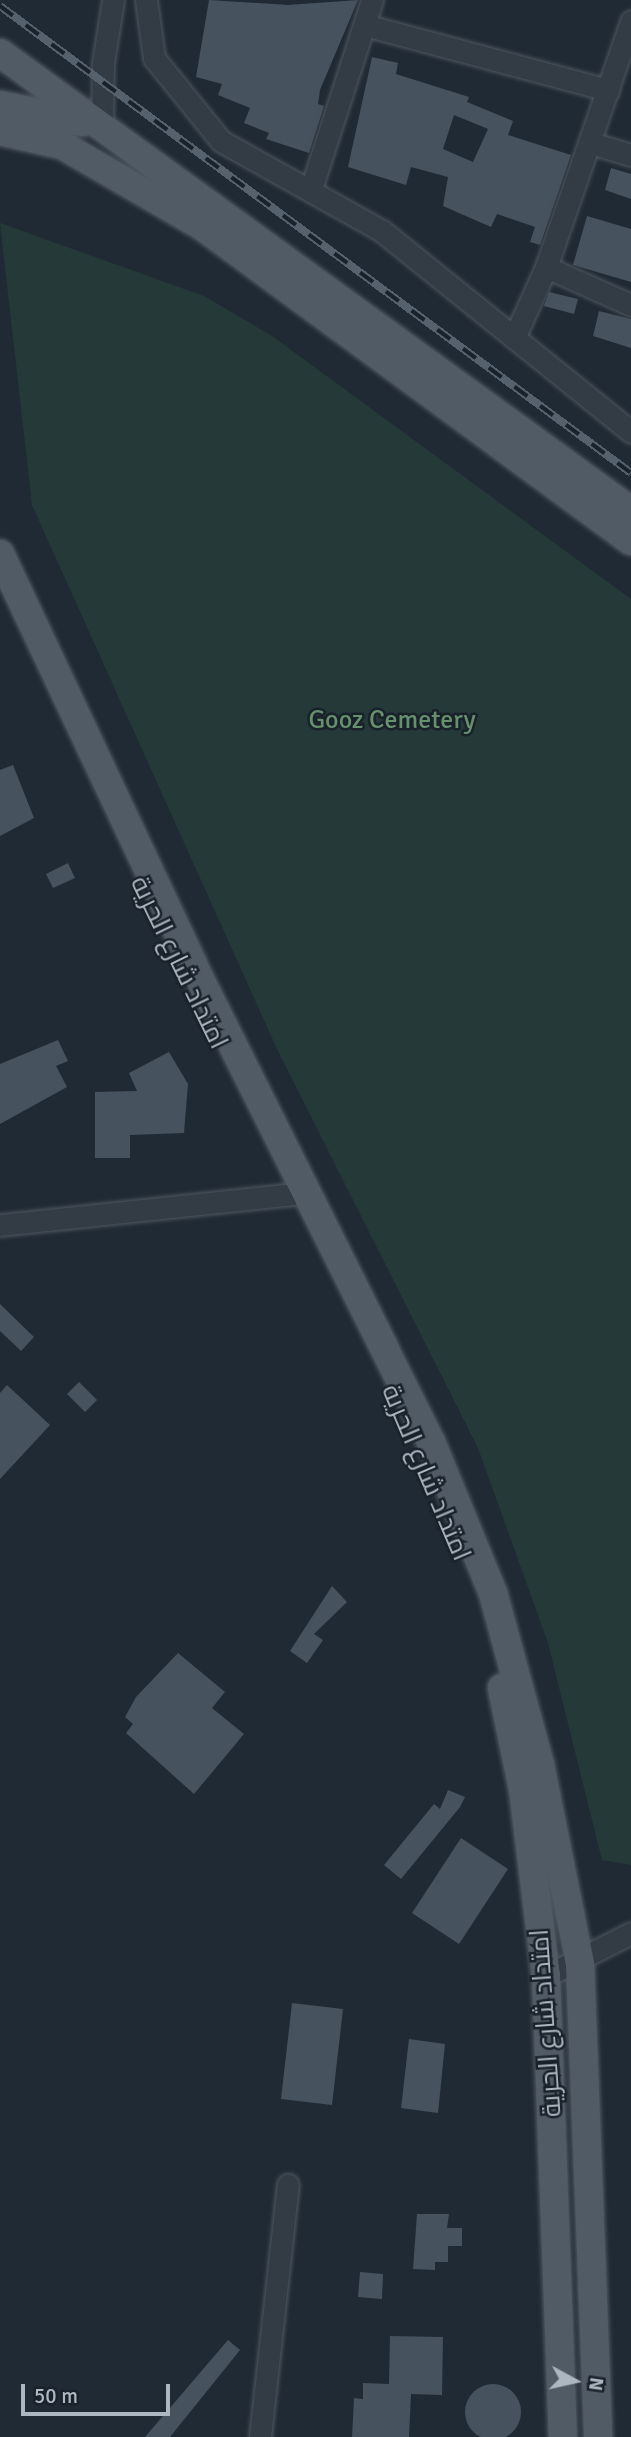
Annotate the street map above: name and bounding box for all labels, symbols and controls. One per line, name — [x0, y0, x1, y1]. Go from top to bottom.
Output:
park label: Gooz Cemetery — [308, 705, 476, 737]
street label: امتداد شارع الحرية — [123, 872, 233, 1054]
street label: امتداد شارع الحرية — [374, 1380, 476, 1566]
street label: امتداد شارع الحرية — [525, 1928, 569, 2118]
north arrow — [540, 2346, 610, 2416]
scale bar — [24, 2370, 173, 2414]
text: N — [583, 2376, 609, 2392]
text: 50 m — [34, 2383, 78, 2409]

